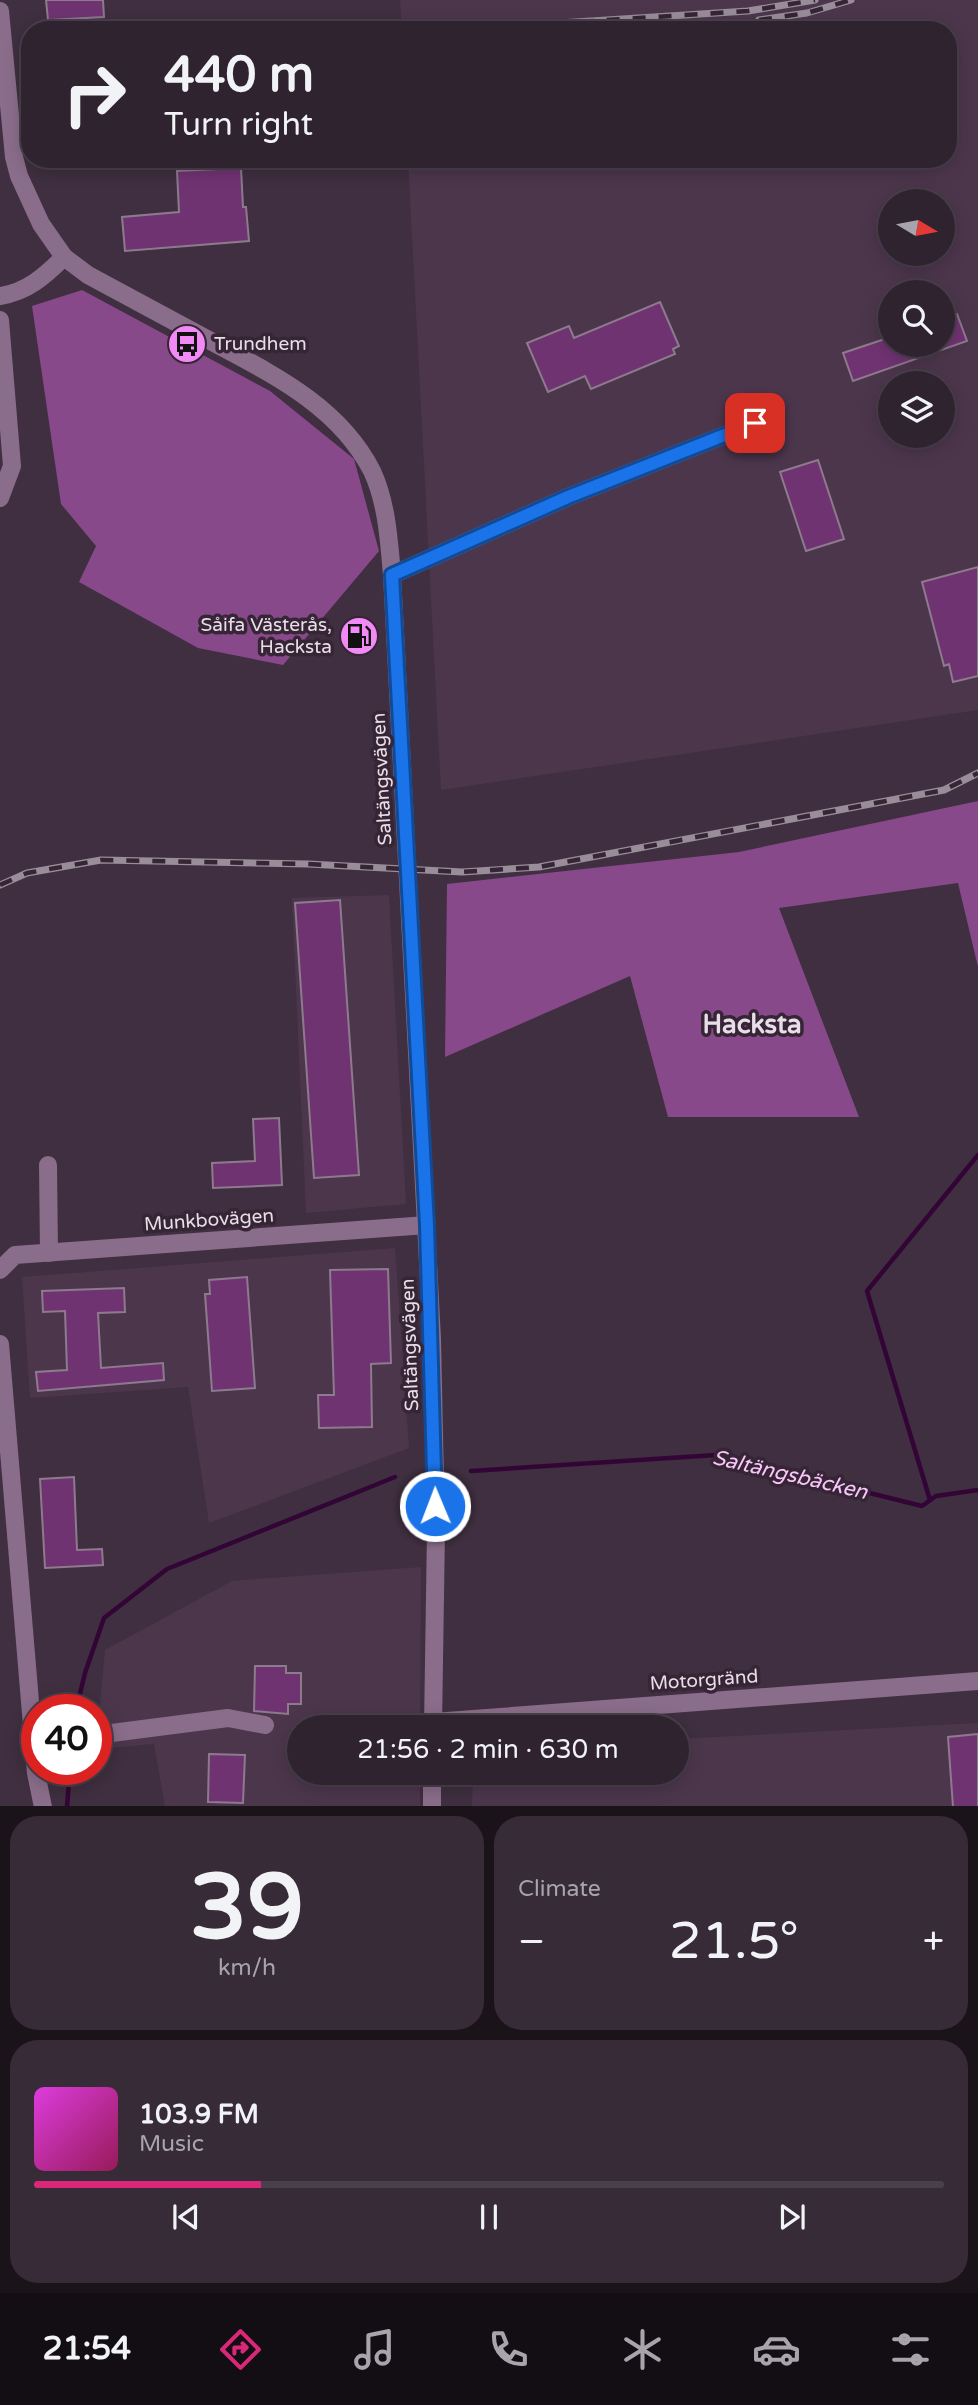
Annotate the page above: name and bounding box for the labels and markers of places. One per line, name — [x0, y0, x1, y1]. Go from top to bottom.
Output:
bus stop icon: Trundhem — [166, 323, 208, 365]
place label: Trundhem — [214, 333, 307, 355]
pin — [725, 393, 785, 453]
place label: Såifa Västerås, Hacksta — [201, 614, 332, 658]
fuel station icon: Såifa Västerås, Hacksta — [338, 615, 380, 657]

